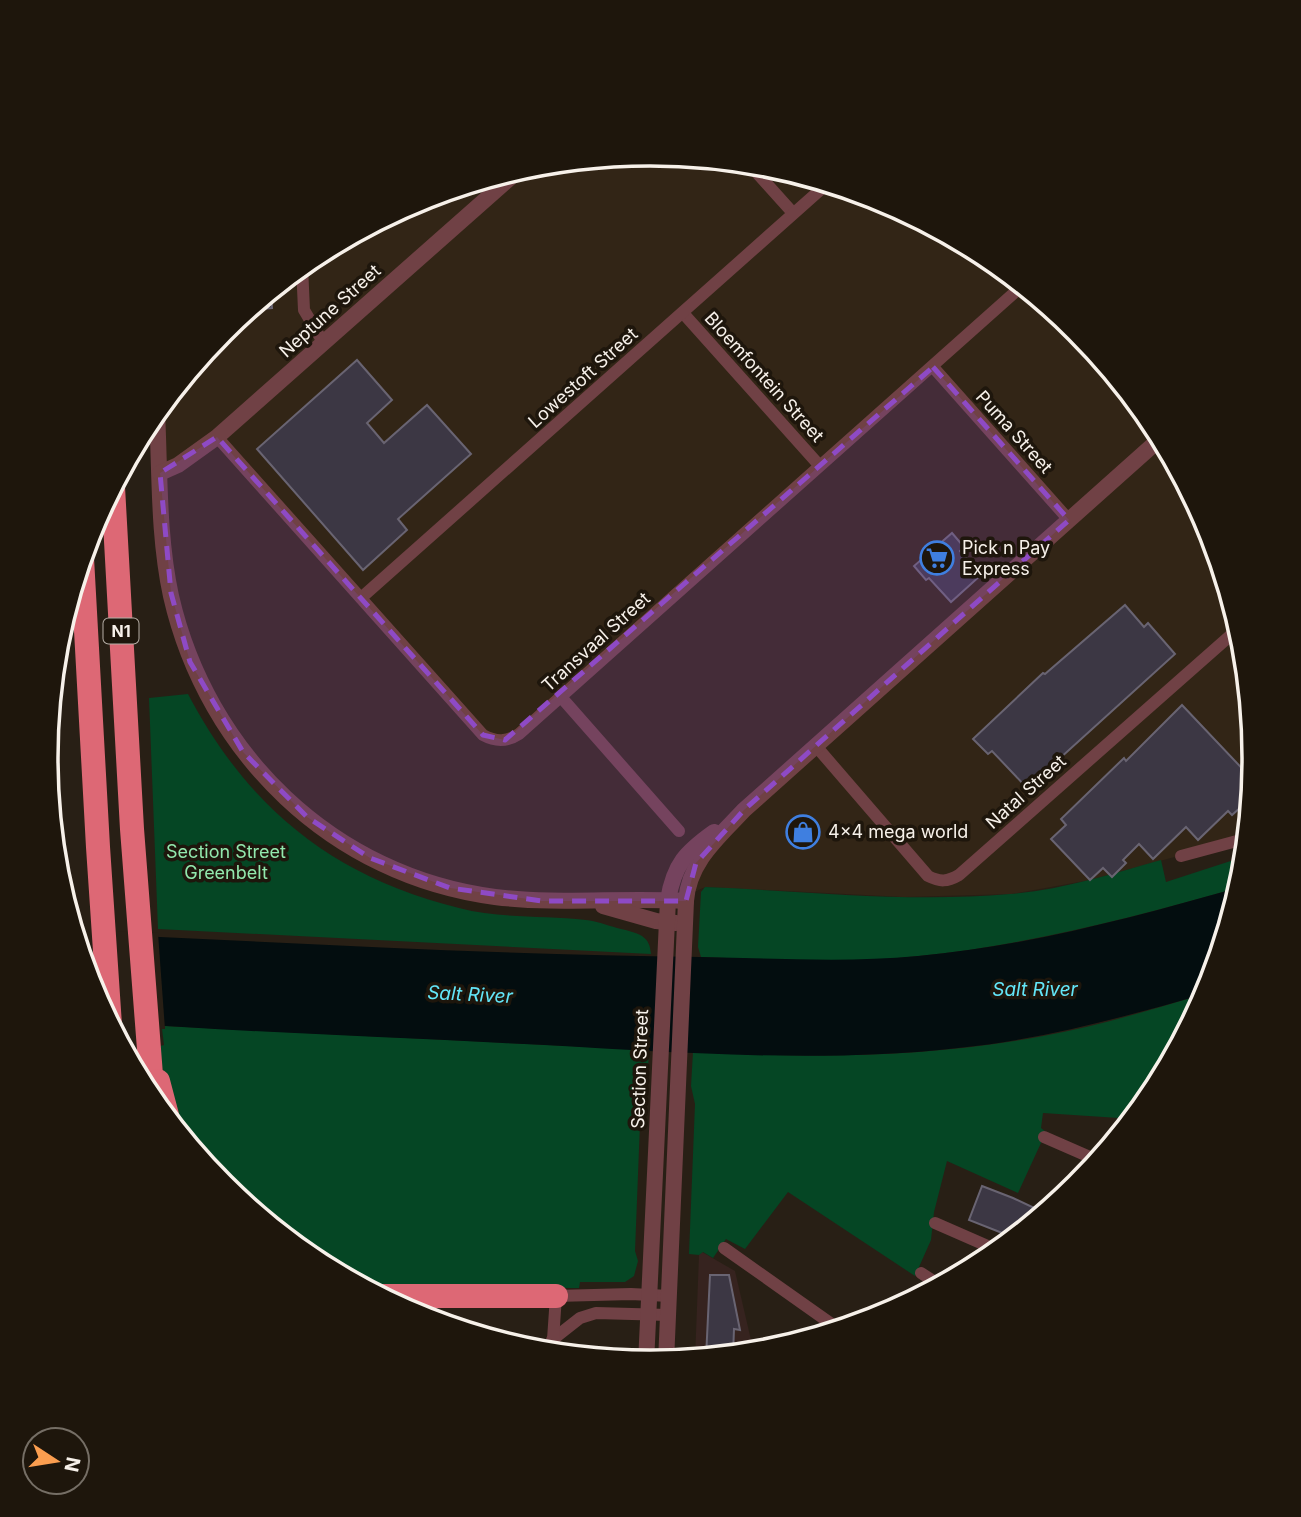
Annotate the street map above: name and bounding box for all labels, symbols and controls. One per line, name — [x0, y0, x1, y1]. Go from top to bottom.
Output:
street label: Neptune Street — [275, 260, 385, 361]
street label: Bloemfontein Street — [700, 307, 828, 446]
street label: Lowestoft Street — [524, 323, 642, 432]
street label: Puma Street — [972, 386, 1057, 477]
place label: Pick n Pay Express — [962, 537, 1050, 579]
supermarket icon: Pick n Pay Express — [918, 539, 956, 577]
street label: Transvaal Street — [537, 588, 654, 696]
road number: N1 — [104, 618, 138, 644]
street label: Natal Street — [981, 750, 1070, 833]
shop icon: 4x4 mega world — [784, 813, 822, 851]
place label: 4x4 mega world — [828, 821, 968, 842]
park label: Section Street Greenbelt — [166, 841, 286, 883]
water label: Salt River — [992, 978, 1079, 1001]
water label: Salt River — [427, 981, 514, 1008]
street label: Section Street — [627, 1009, 652, 1129]
north arrow — [21, 1426, 91, 1496]
text: N — [59, 1455, 85, 1474]

